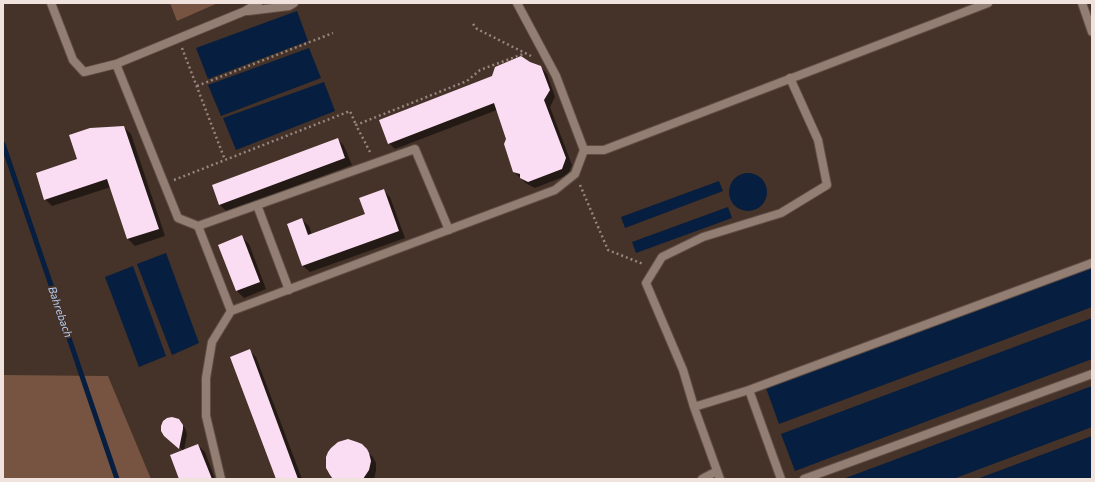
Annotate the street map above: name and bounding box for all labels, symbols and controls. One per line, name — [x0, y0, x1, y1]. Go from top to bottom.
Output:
water label: Bahrebach — [45, 285, 75, 339]

